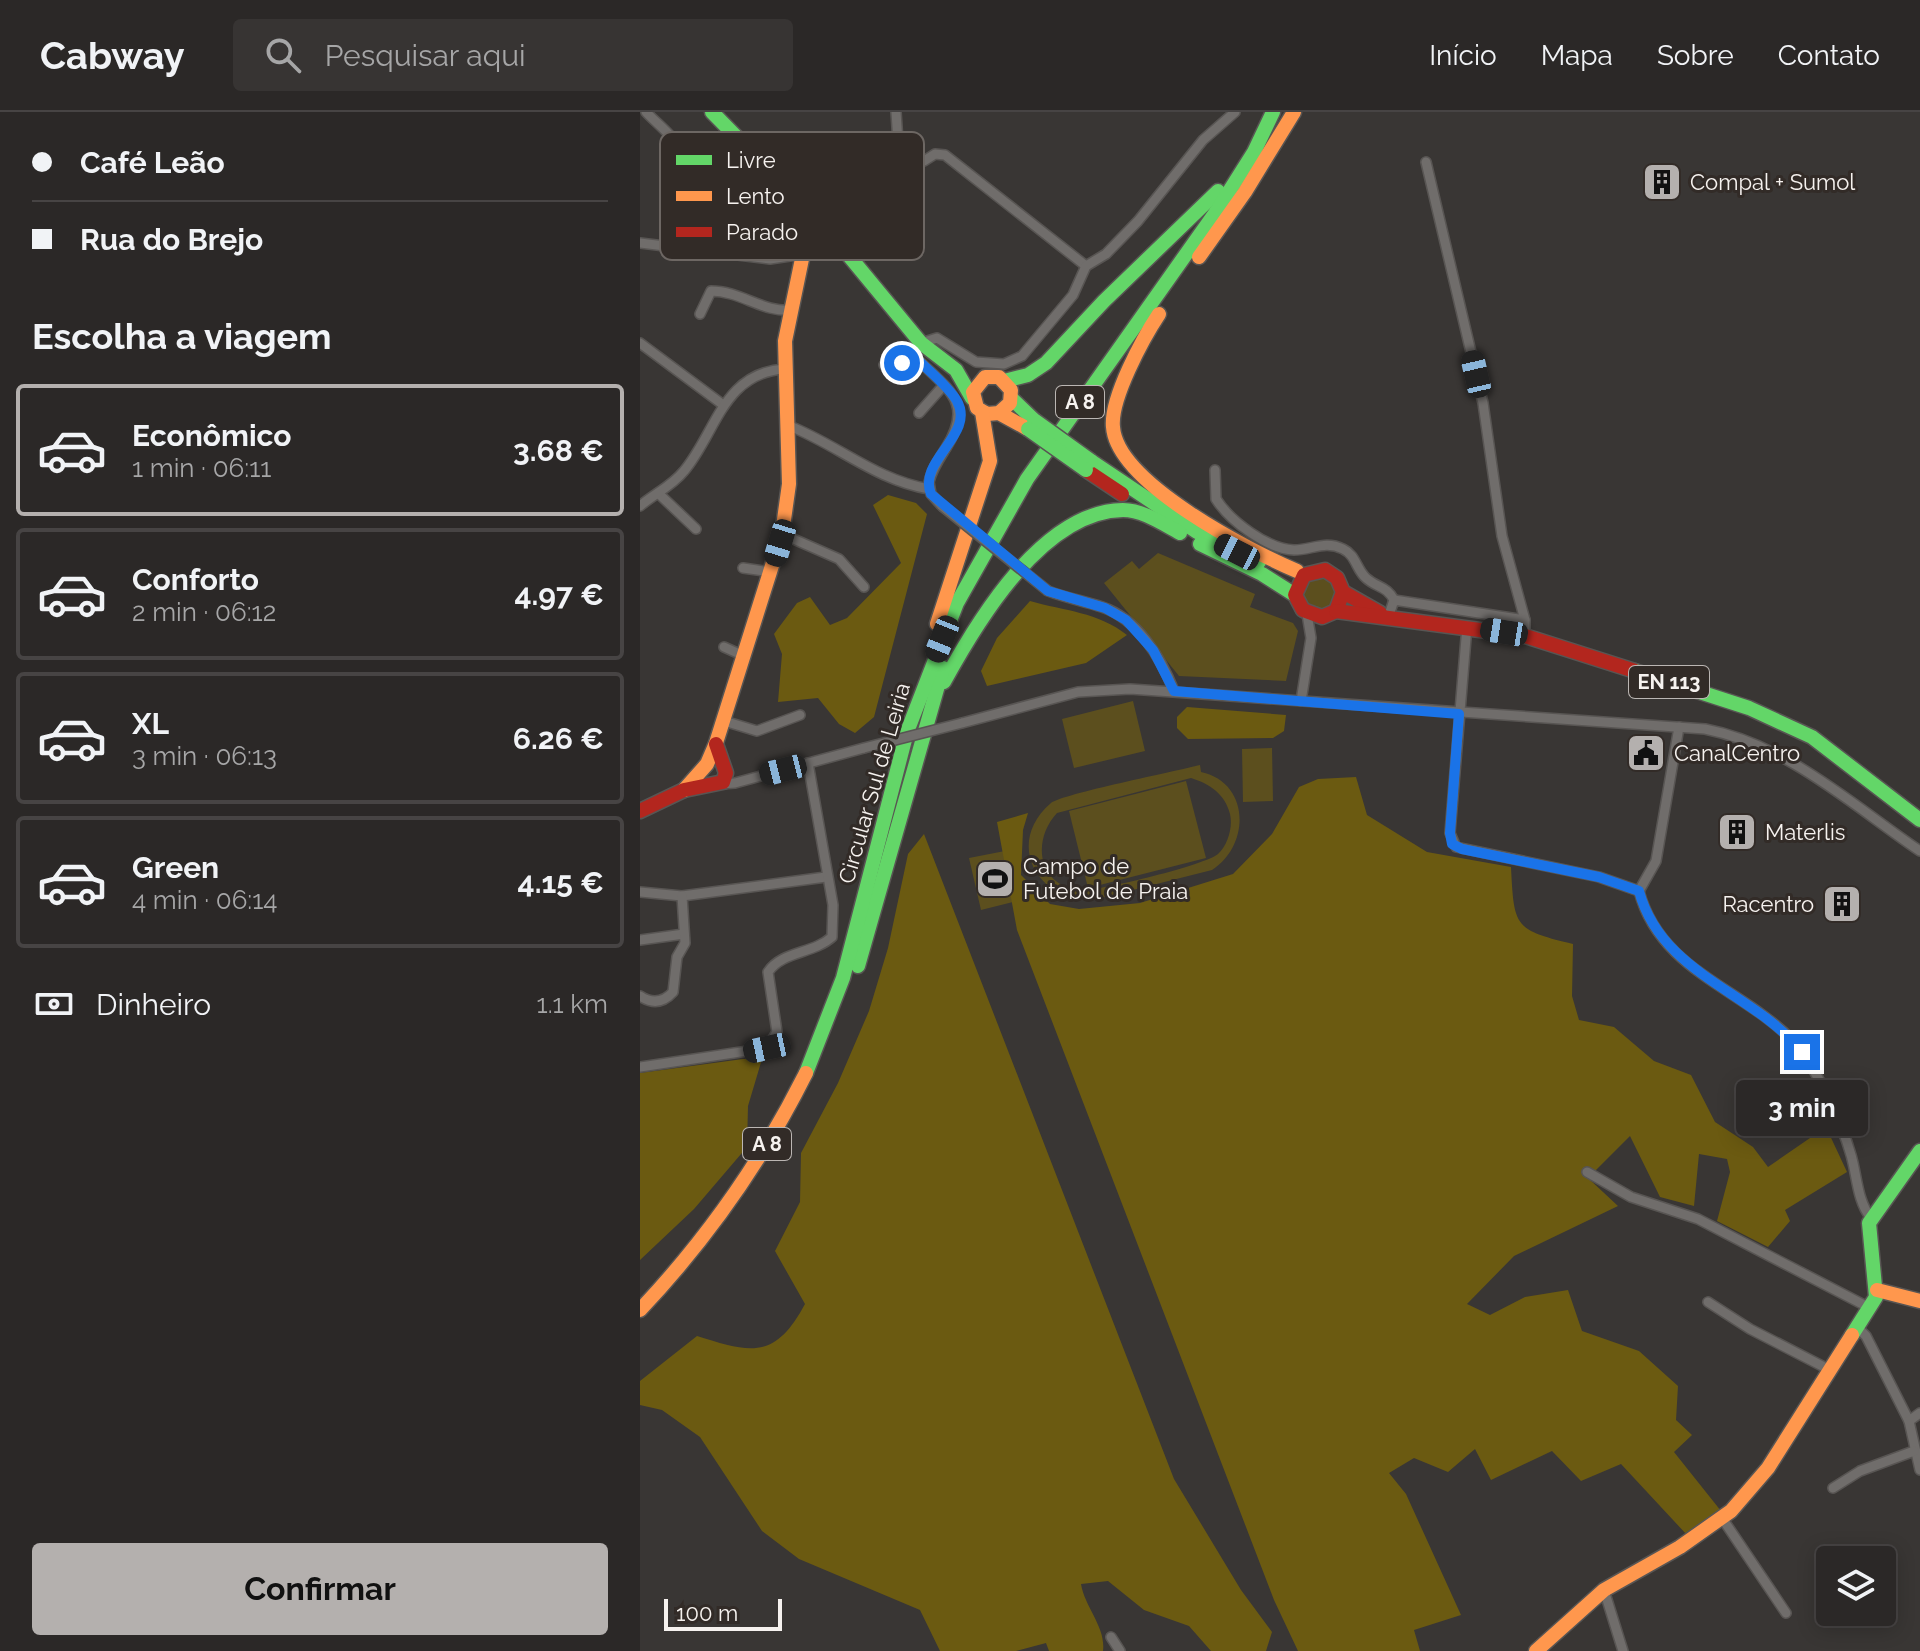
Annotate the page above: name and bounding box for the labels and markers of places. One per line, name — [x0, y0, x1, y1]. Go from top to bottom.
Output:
building icon: Compal + Sumol — [1641, 161, 1683, 203]
place label: Compal + Sumol — [1690, 169, 1855, 195]
public building icon: CanalCentro — [1625, 732, 1667, 774]
place label: CanalCentro — [1674, 740, 1800, 766]
building icon: Materlis — [1716, 811, 1758, 853]
place label: Materlis — [1765, 819, 1845, 845]
place label: Campo de Futebol de Praia — [1023, 853, 1188, 904]
sports icon: Campo de Futebol de Praia — [974, 858, 1016, 900]
building icon: Racentro — [1821, 883, 1863, 925]
place label: Racentro — [1722, 891, 1814, 917]

